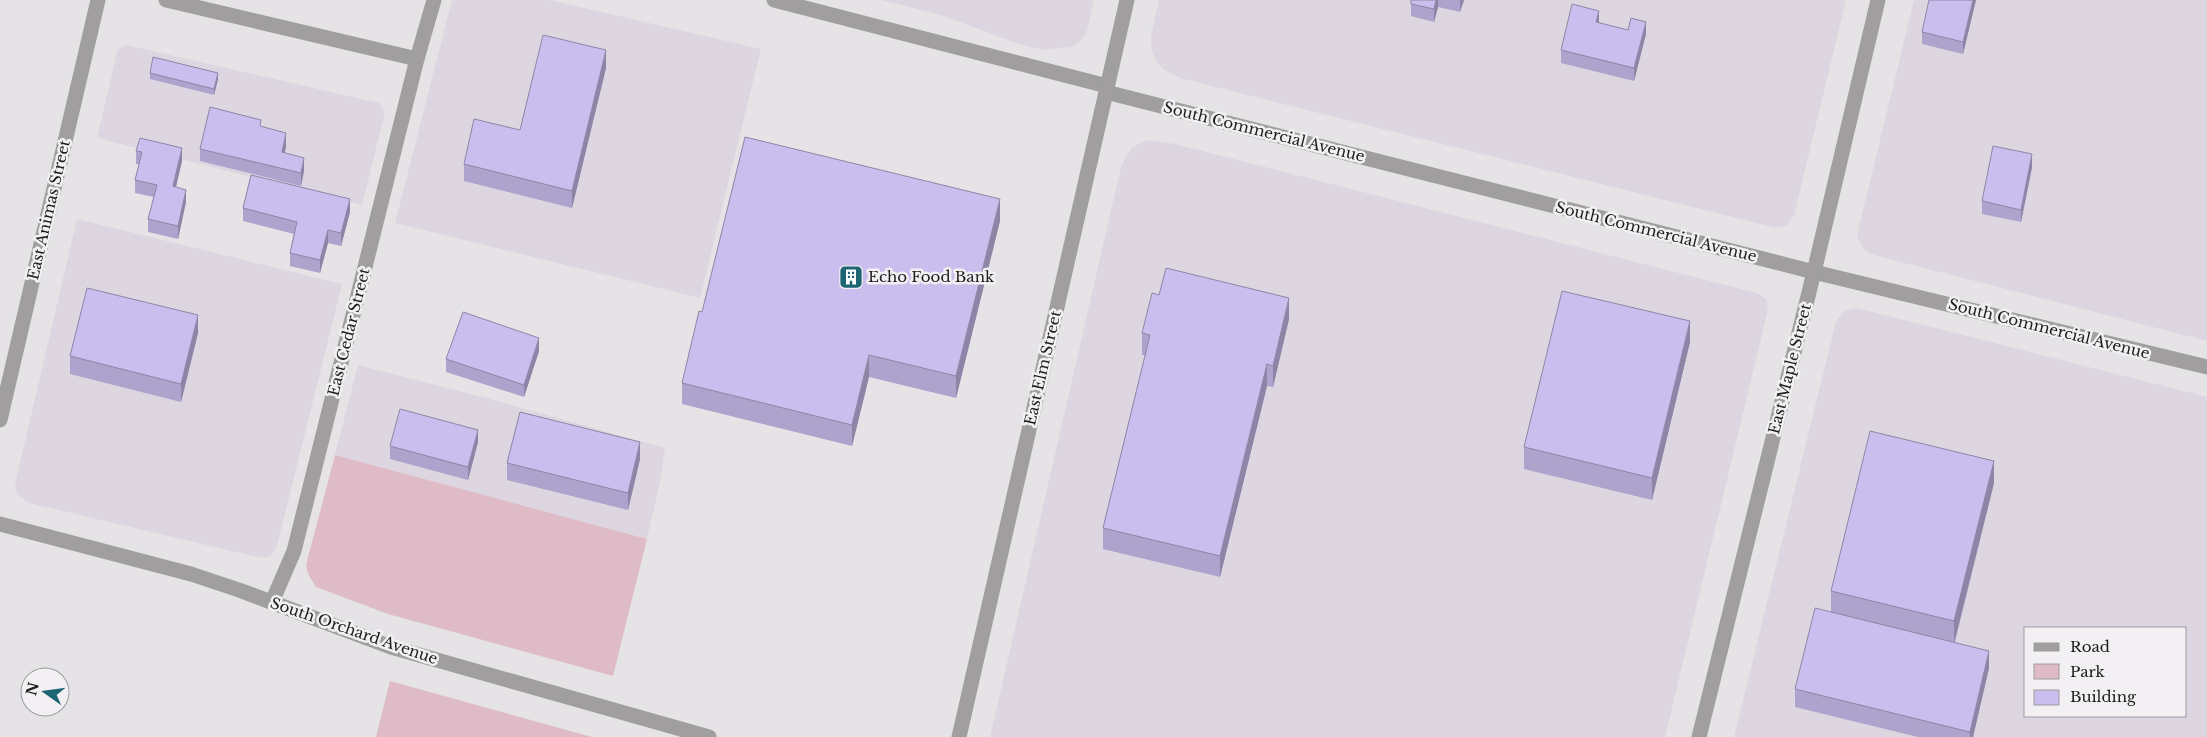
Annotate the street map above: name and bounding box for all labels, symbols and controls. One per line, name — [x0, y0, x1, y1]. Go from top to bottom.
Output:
street label: South Commercial Avenue — [1162, 97, 1367, 166]
street label: East Animas Street — [23, 138, 74, 282]
street label: South Commercial Avenue — [1554, 197, 1759, 266]
building icon: Echo Food Bank — [838, 264, 864, 290]
street label: East Cedar Street — [323, 266, 374, 398]
place label: Echo Food Bank — [868, 267, 995, 286]
street label: South Commercial Avenue — [1947, 294, 2152, 363]
street label: East Maple Street — [1764, 301, 1815, 436]
street label: East Elm Street — [1020, 308, 1065, 427]
street label: South Orchard Avenue — [268, 593, 440, 668]
legend — [2024, 627, 2187, 717]
text: Road — [2070, 637, 2110, 656]
text: Park — [2070, 662, 2106, 681]
north arrow — [20, 667, 70, 717]
text: N — [22, 680, 43, 697]
text: Building — [2070, 687, 2137, 706]

